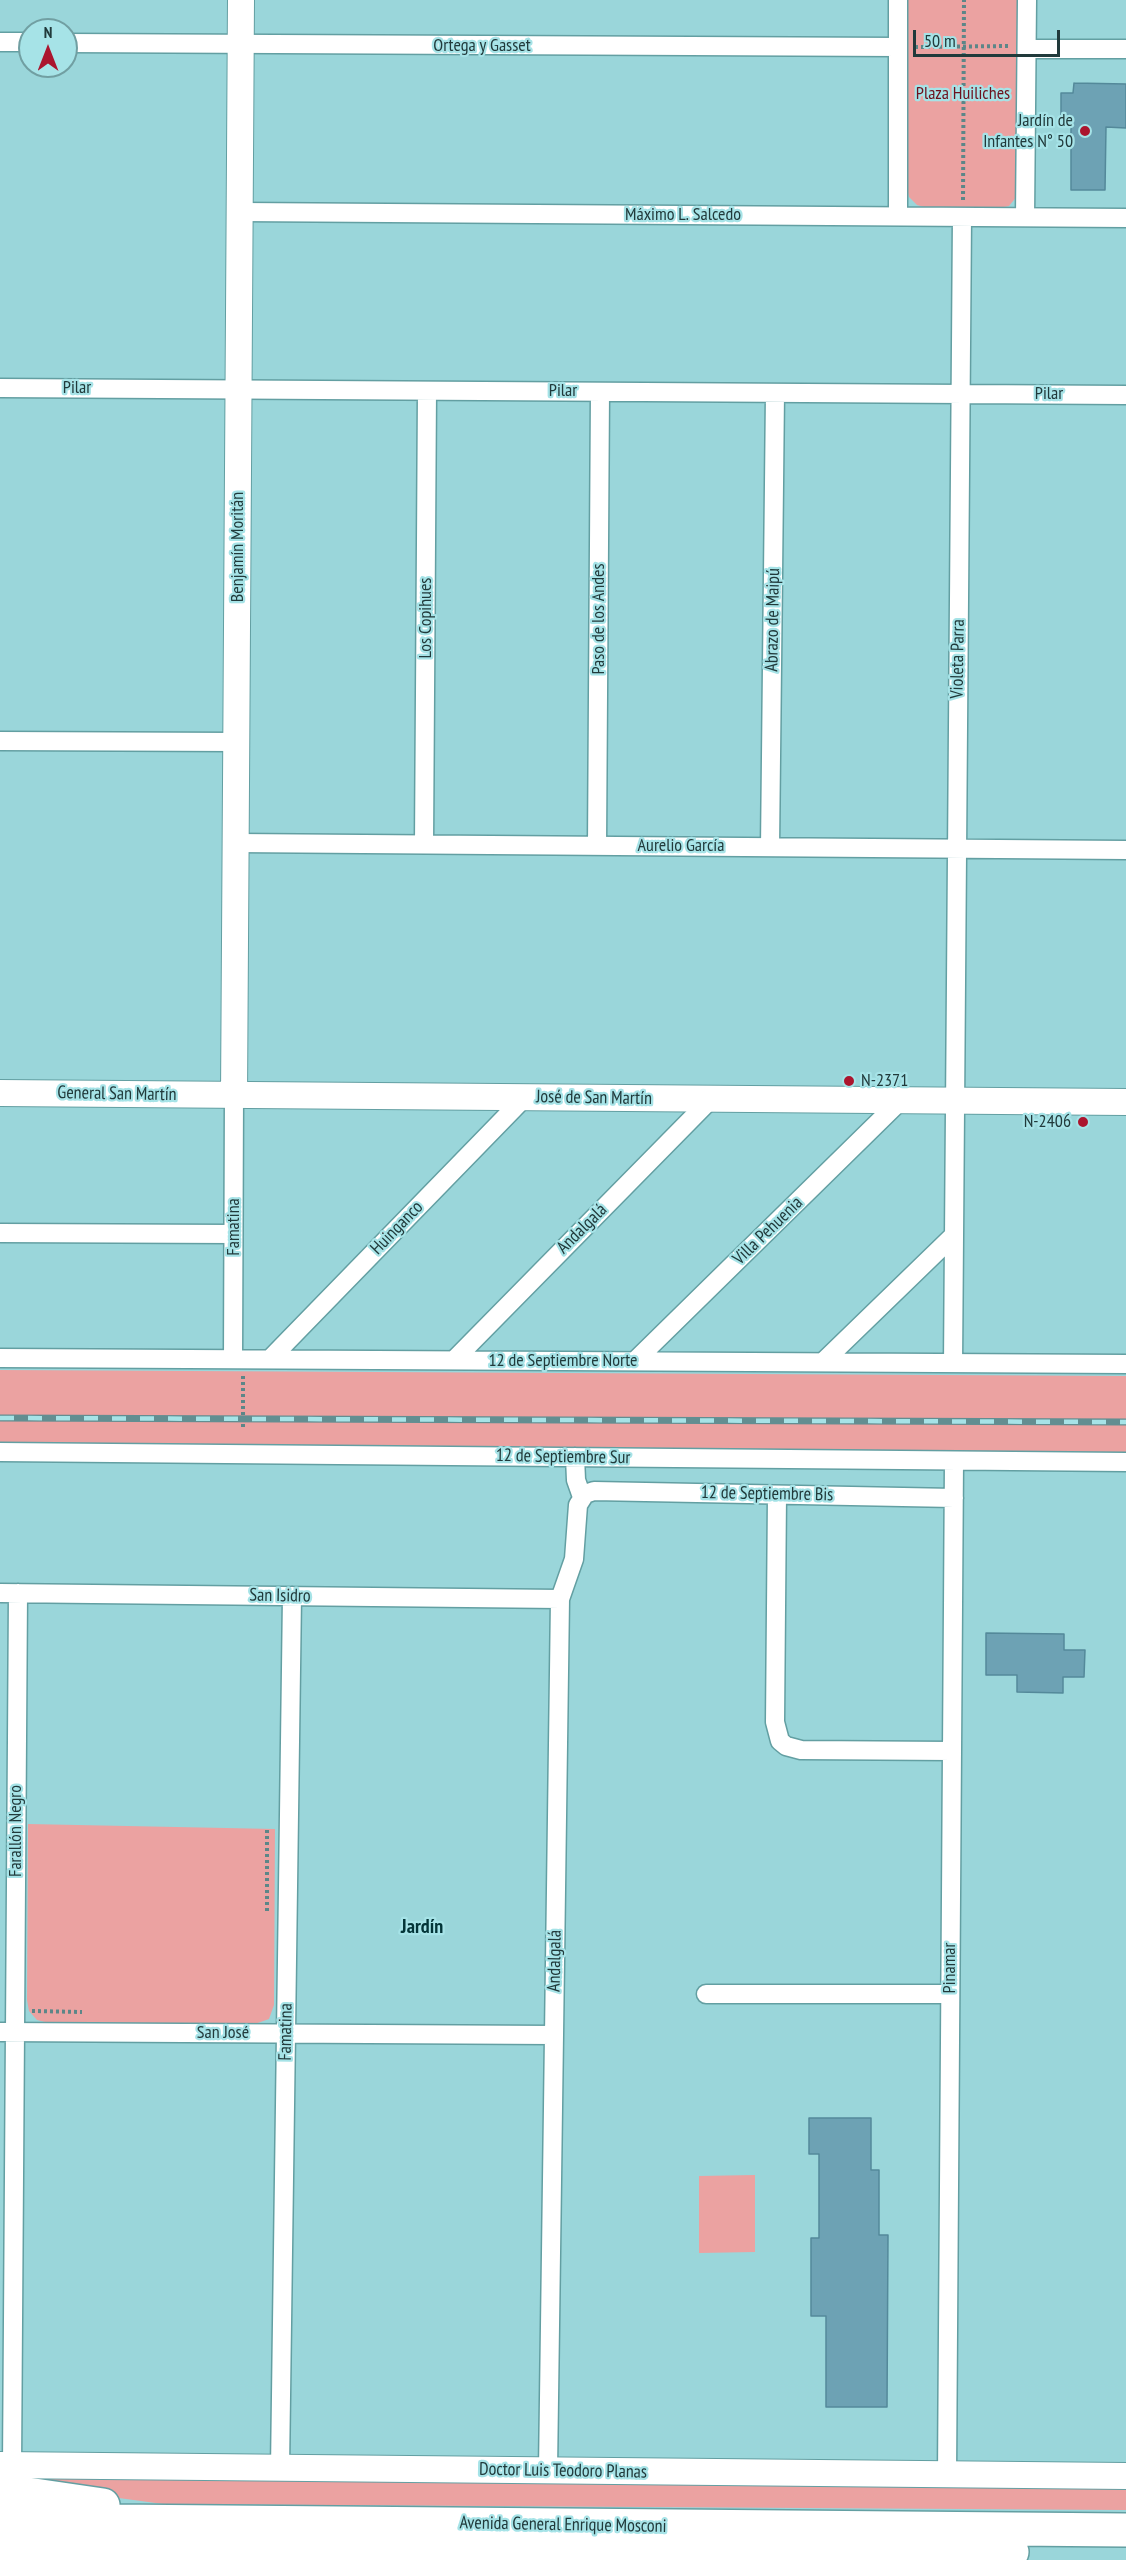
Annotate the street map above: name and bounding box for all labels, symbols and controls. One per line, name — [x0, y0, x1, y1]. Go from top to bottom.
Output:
north arrow — [18, 18, 78, 78]
scale bar — [916, 18, 1063, 56]
text: N — [44, 22, 52, 42]
text: 50 m — [924, 29, 956, 52]
street label: Ortega y Gasset — [433, 35, 531, 57]
park label: Plaza Huiliches — [916, 83, 1010, 105]
place label: Jardín de Infantes N° 50 — [983, 110, 1073, 152]
marker: Jardín de Infantes N° 50 — [1078, 124, 1092, 138]
street label: Máximo L. Salcedo — [625, 204, 741, 226]
street label: Pilar — [63, 377, 91, 399]
street label: Pilar — [549, 380, 577, 402]
street label: Pilar — [1035, 383, 1063, 405]
street label: Benjamín Moritán — [227, 492, 249, 602]
street label: Paso de los Andes — [588, 563, 610, 675]
street label: Abrazo de Maipú — [761, 568, 785, 672]
street label: Los Copihues — [415, 578, 437, 658]
street label: Violeta Parra — [947, 619, 969, 699]
street label: Aurelio García — [638, 835, 724, 857]
place label: N-2371 — [861, 1070, 908, 1092]
marker: N-2371 — [842, 1074, 856, 1088]
street label: General San Martín — [57, 1082, 177, 1106]
street label: José de San Martín — [536, 1086, 652, 1110]
place label: N-2406 — [1024, 1111, 1071, 1133]
marker: N-2406 — [1076, 1115, 1090, 1129]
street label: Villa Pehuenia — [729, 1192, 807, 1270]
street label: Huinganco — [366, 1197, 428, 1259]
street label: Famatina — [223, 1198, 245, 1256]
street label: Andalgalá — [552, 1199, 612, 1259]
street label: 12 de Septiembre Norte — [488, 1350, 638, 1372]
street label: 12 de Septiembre Sur — [496, 1445, 630, 1469]
street label: 12 de Septiembre Bis — [701, 1482, 833, 1506]
street label: San Isidro — [249, 1585, 311, 1607]
street label: Farallón Negro — [5, 1785, 27, 1877]
district label: Jardín — [401, 1915, 443, 1939]
street label: Andalgalá — [544, 1930, 566, 1992]
street label: Pinamar — [939, 1943, 961, 1993]
street label: Famatina — [275, 2003, 297, 2061]
street label: San José — [197, 2022, 249, 2044]
street label: Doctor Luis Teodoro Planas — [479, 2459, 647, 2483]
street label: Avenida General Enrique Mosconi — [459, 2512, 667, 2538]

